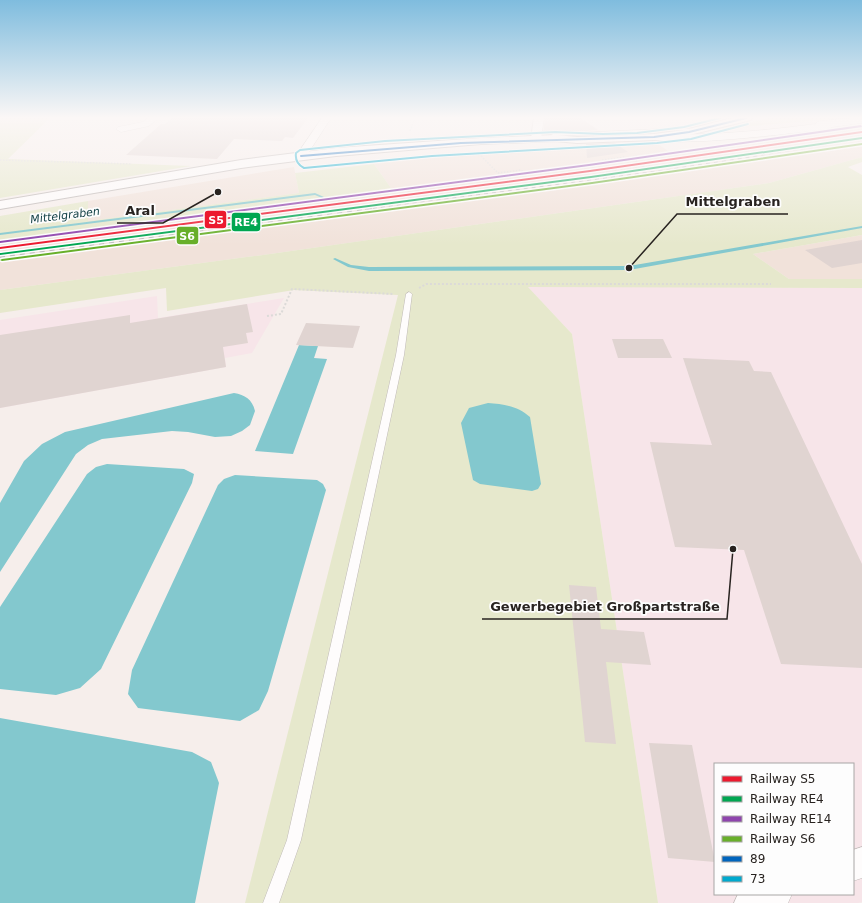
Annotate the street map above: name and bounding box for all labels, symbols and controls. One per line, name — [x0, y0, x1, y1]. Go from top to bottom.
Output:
callout: Mittelgraben — [677, 189, 788, 214]
text: Mittelgraben — [686, 194, 780, 209]
callout: Aral — [117, 198, 163, 223]
text: Aral — [125, 203, 155, 218]
water label: Mittelgraben — [30, 205, 101, 226]
line badge: S5 — [204, 210, 227, 229]
line badge: RE4 — [231, 212, 261, 232]
text: S5 — [208, 214, 224, 227]
text: RE4 — [234, 216, 258, 229]
line badge: S6 — [176, 226, 199, 245]
text: S6 — [179, 230, 195, 243]
callout: Gewerbegebiet Großpartstraße — [482, 594, 727, 619]
text: Gewerbegebiet Großpartstraße — [490, 599, 720, 614]
legend — [714, 763, 854, 895]
text: Railway S5 — [750, 772, 815, 786]
text: Railway RE4 — [750, 792, 824, 806]
text: Railway RE14 — [750, 812, 831, 826]
text: Railway S6 — [750, 832, 815, 846]
text: 89 — [750, 852, 765, 866]
text: 73 — [750, 872, 765, 886]

